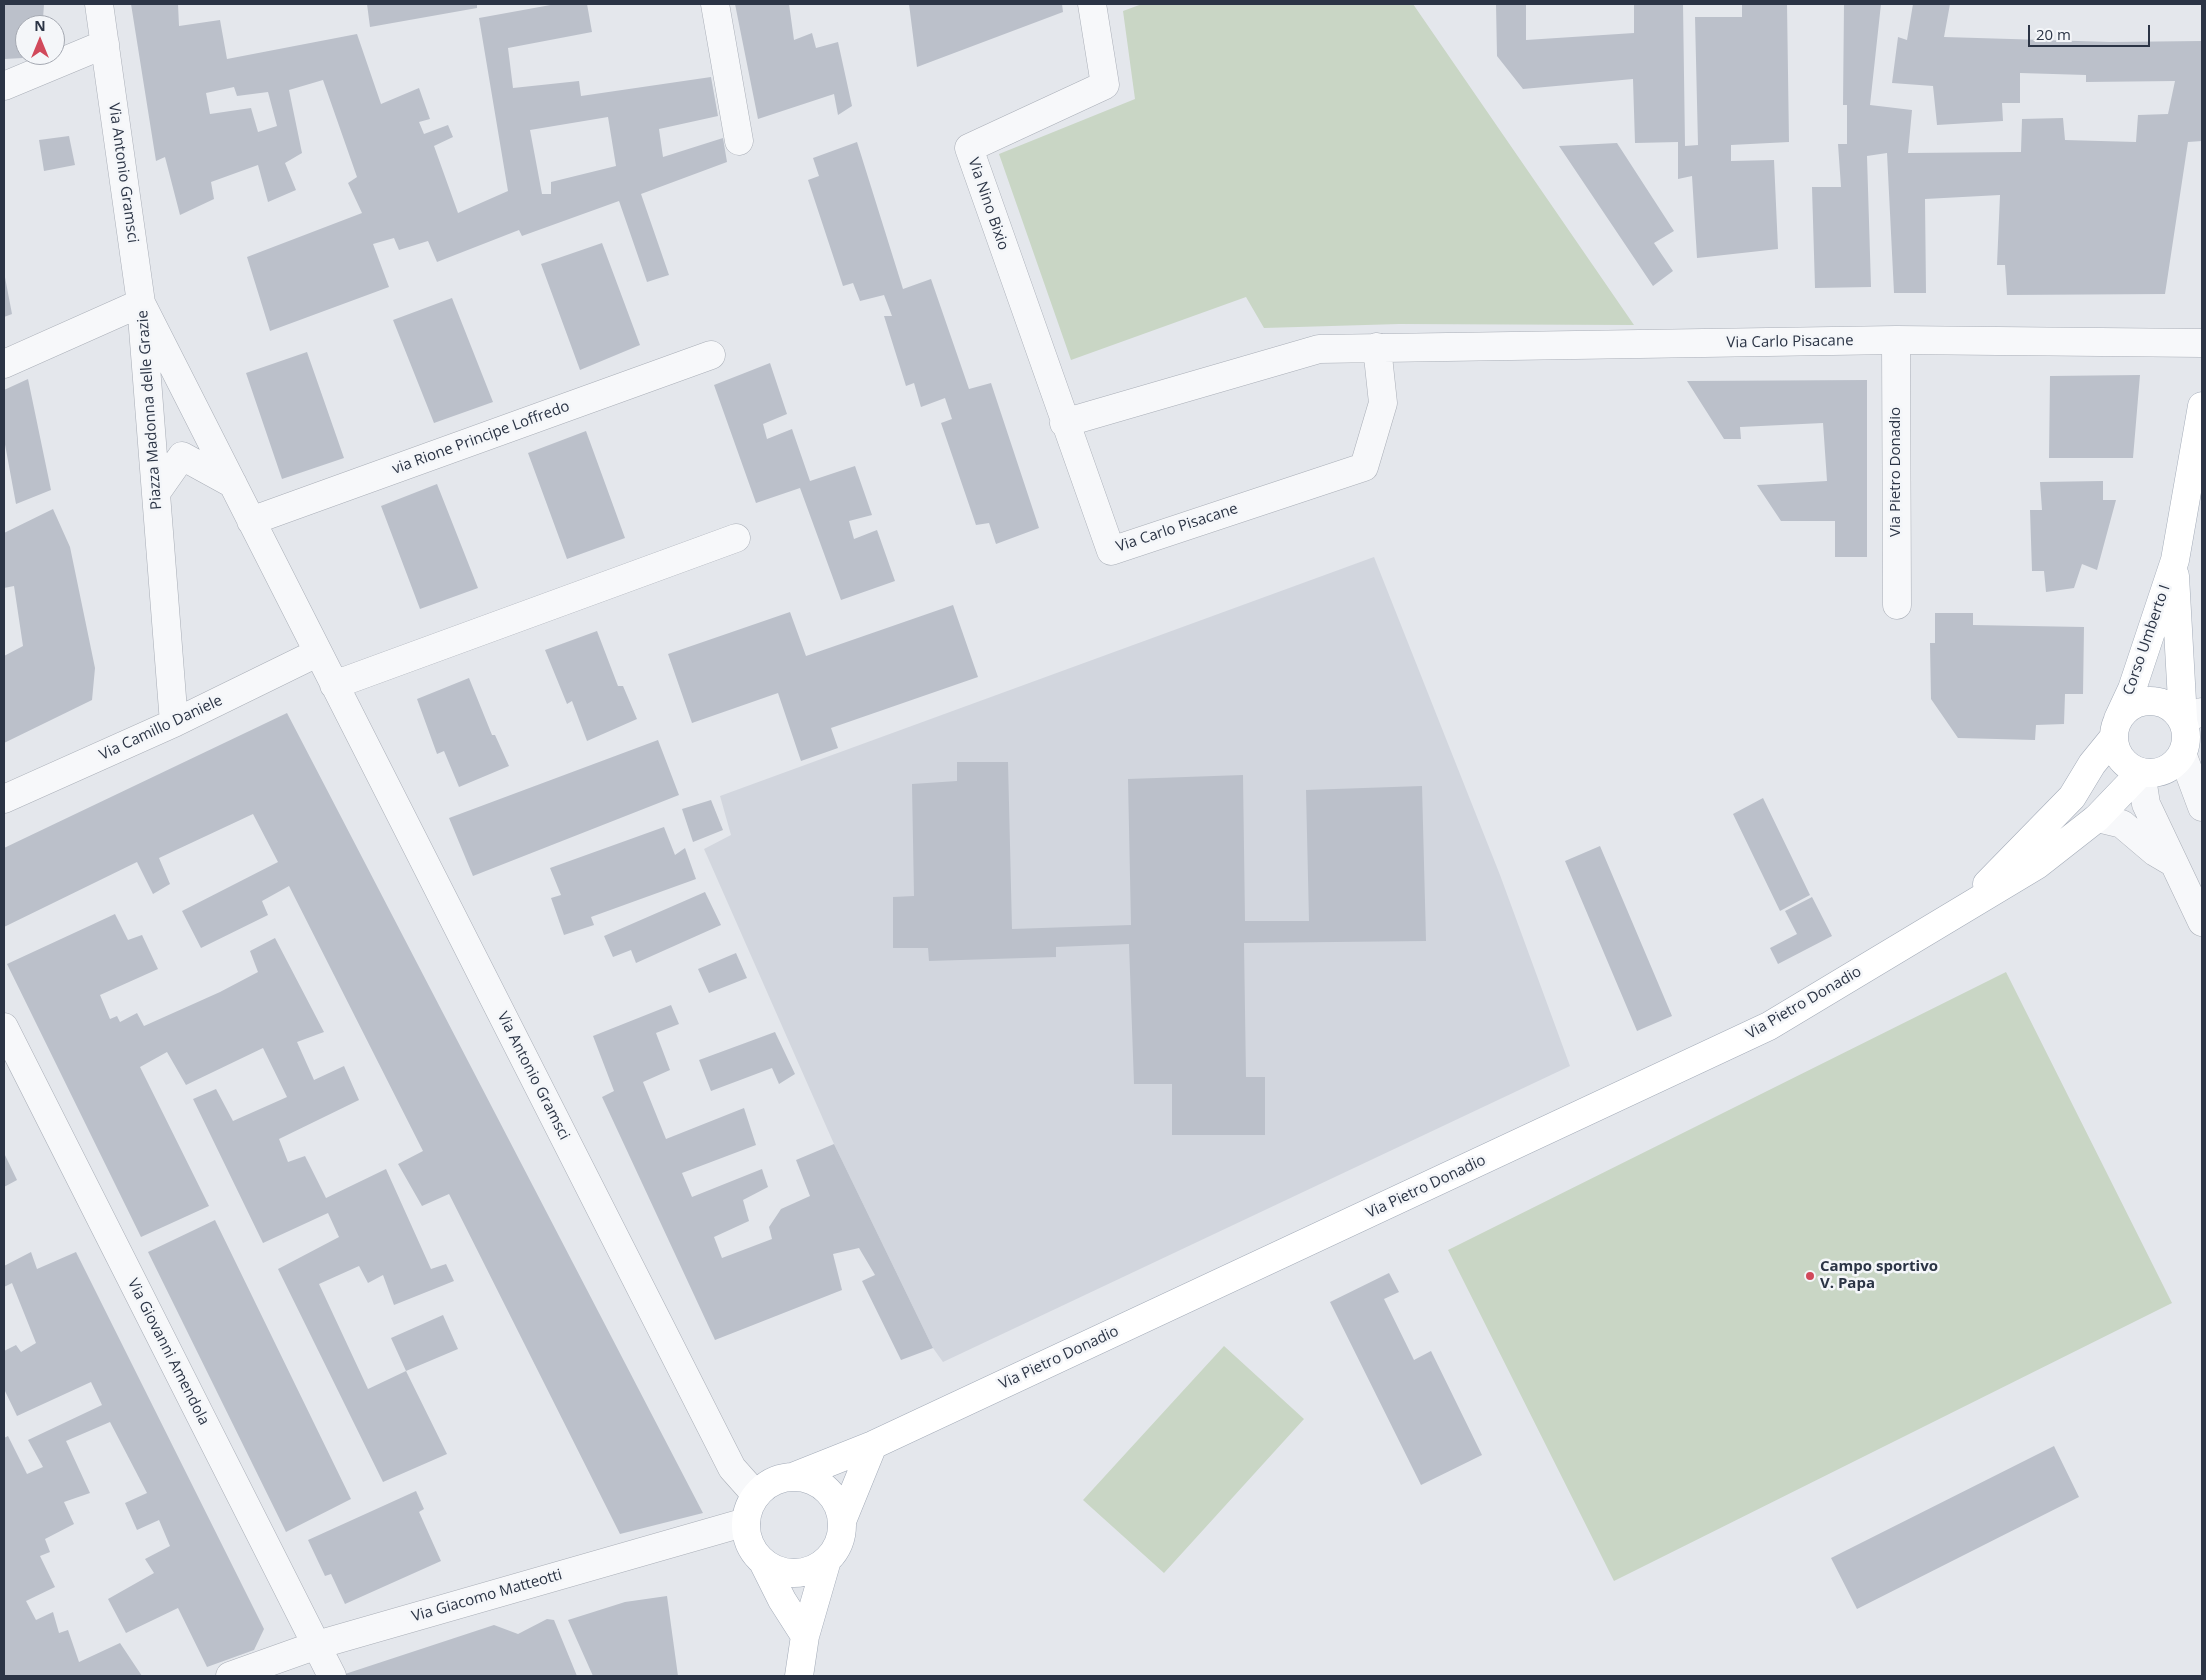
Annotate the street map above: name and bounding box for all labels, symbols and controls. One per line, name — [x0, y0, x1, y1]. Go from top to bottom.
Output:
north arrow — [15, 15, 65, 65]
scale bar — [2031, 15, 2154, 47]
text: N — [34, 16, 46, 35]
text: 20 m — [2036, 24, 2071, 44]
street label: Via Antonio Gramsci — [104, 102, 142, 244]
street label: Via Nino Bixio — [964, 156, 1012, 252]
street label: Piazza Madonna delle Grazie — [134, 310, 166, 510]
street label: Via Carlo Pisacane — [1726, 332, 1854, 352]
street label: via Rione Principe Loffredo — [390, 397, 572, 479]
street label: Via Pietro Donadio — [1887, 407, 1905, 537]
street label: Via Carlo Pisacane — [1114, 500, 1240, 556]
street label: Corso Umberto I — [2120, 582, 2174, 698]
street label: Via Camillo Daniele — [97, 692, 225, 764]
street label: Via Pietro Donadio — [1743, 963, 1865, 1043]
street label: Via Antonio Gramsci — [493, 1009, 573, 1143]
street label: Via Pietro Donadio — [1363, 1151, 1489, 1223]
place label: Campo sportivo V. Papa — [1820, 1258, 1938, 1293]
marker: Campo sportivo V. Papa — [1804, 1270, 1816, 1282]
street label: Via Giovanni Amendola — [123, 1276, 213, 1428]
street label: Via Pietro Donadio — [996, 1322, 1122, 1394]
street label: Via Giacomo Matteotti — [410, 1566, 564, 1626]

